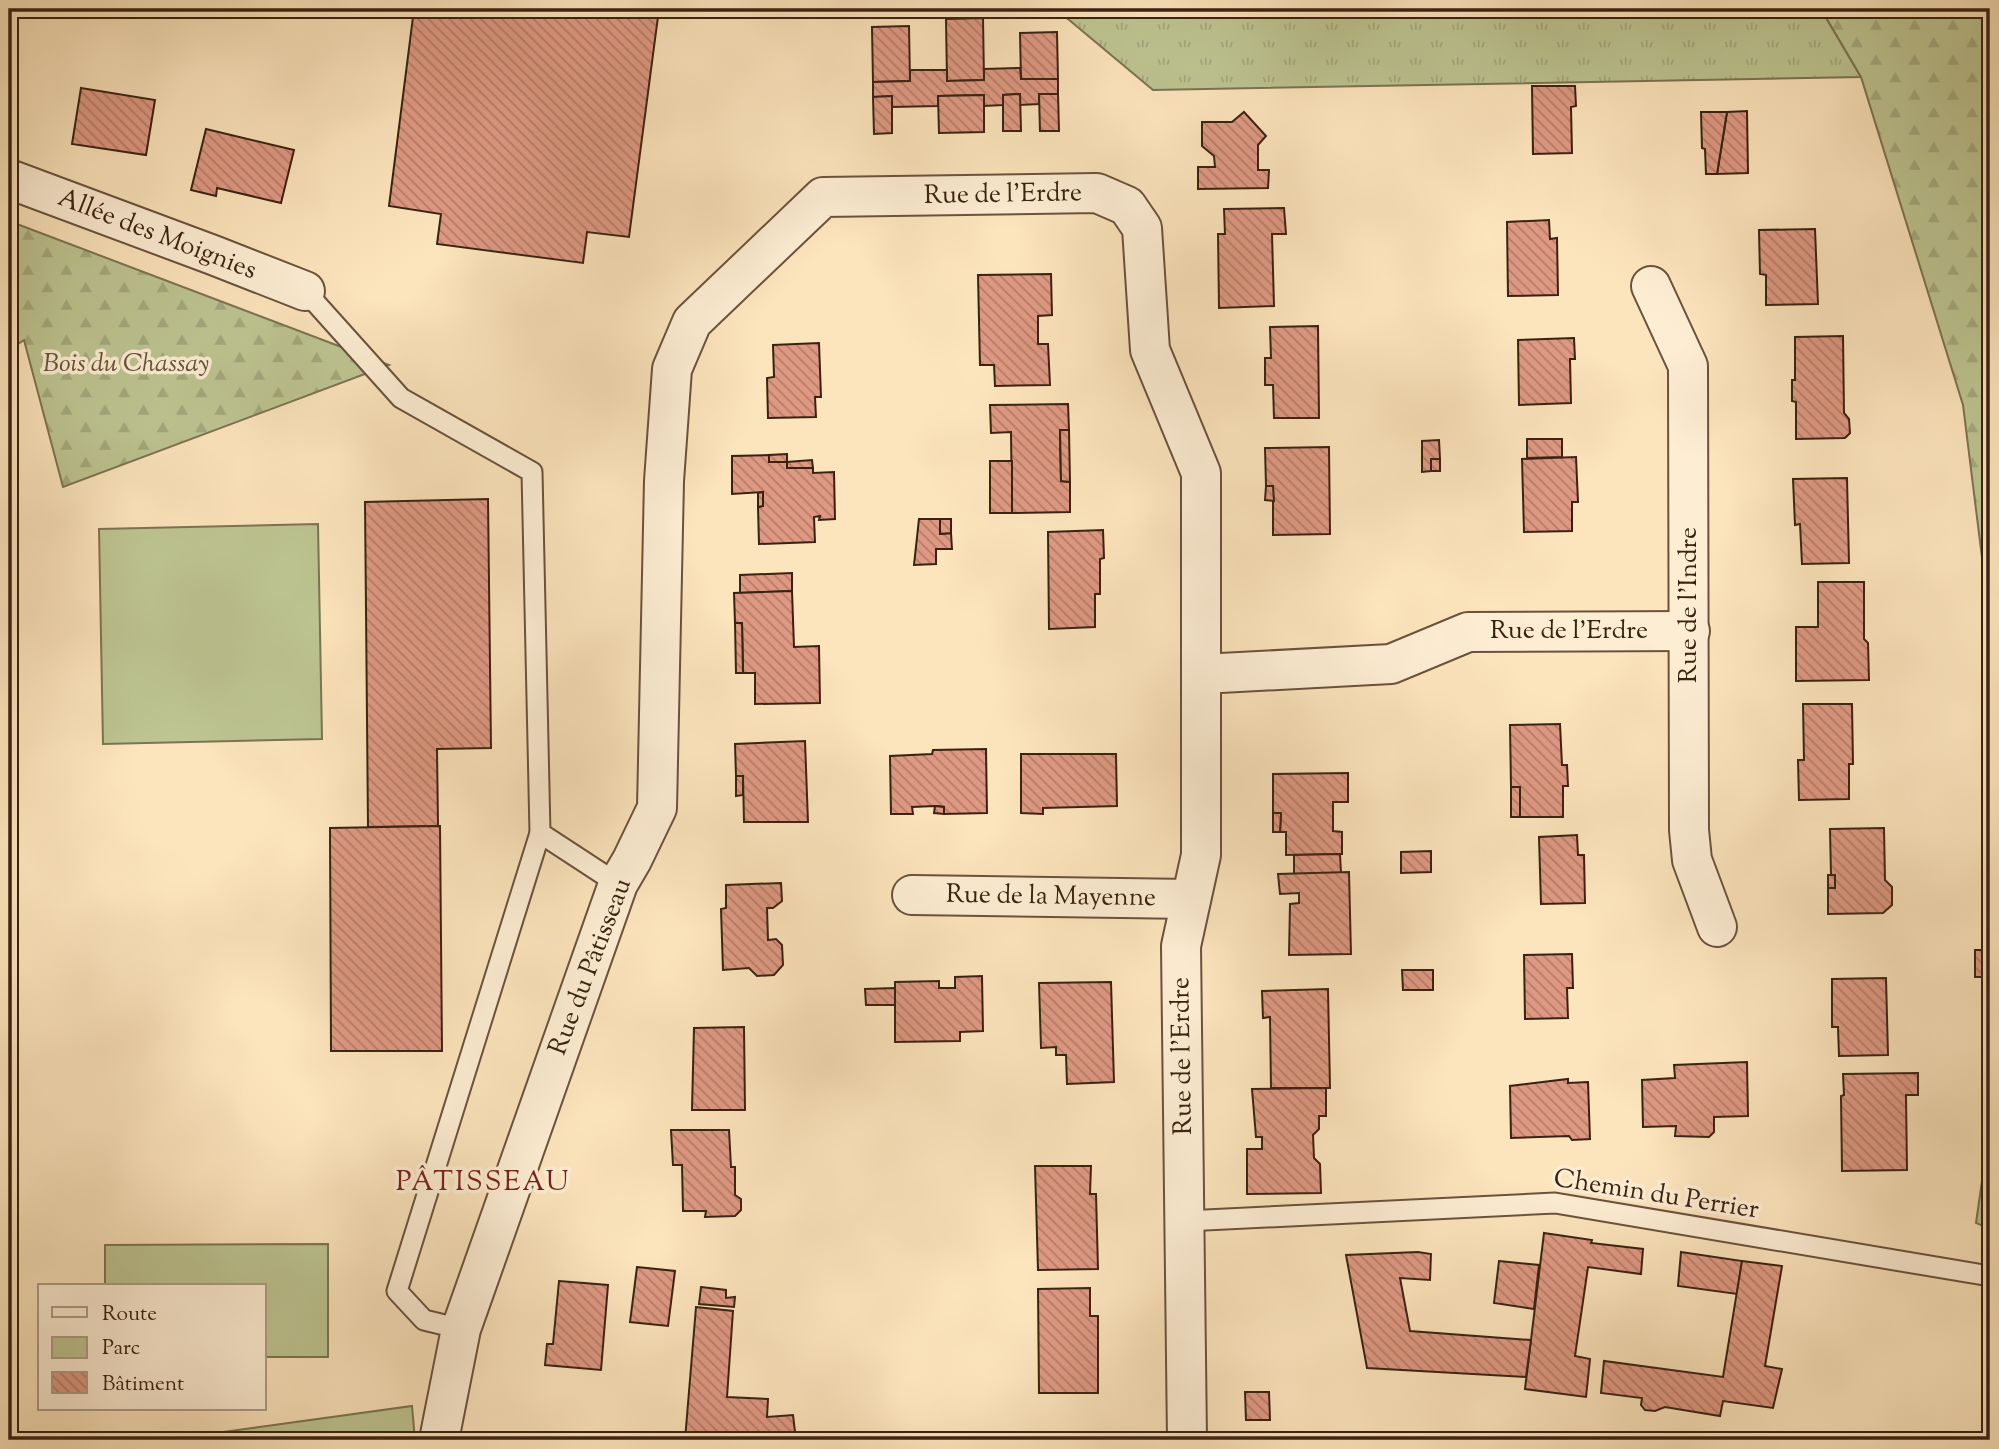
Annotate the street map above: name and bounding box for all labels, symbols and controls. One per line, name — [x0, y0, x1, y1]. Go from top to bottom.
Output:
street label: Rue de l'Erdre — [924, 175, 1082, 215]
street label: Allée des Moignies — [52, 180, 262, 290]
park label: Bois du Chassay — [43, 346, 209, 383]
street label: Rue de l'Indre — [1671, 527, 1708, 683]
street label: Rue de l'Erdre — [1490, 613, 1648, 650]
street label: Rue du Pâtisseau — [540, 873, 642, 1061]
street label: Rue de la Mayenne — [946, 877, 1156, 917]
street label: Rue de l'Erdre — [1163, 977, 1203, 1135]
street label: Chemin du Perrier — [1551, 1161, 1761, 1230]
district label: PÂTISSEAU — [396, 1163, 570, 1203]
legend — [38, 1284, 266, 1410]
text: Route — [102, 1300, 157, 1330]
text: Parc — [102, 1334, 140, 1364]
text: Bâtiment — [102, 1370, 184, 1400]

